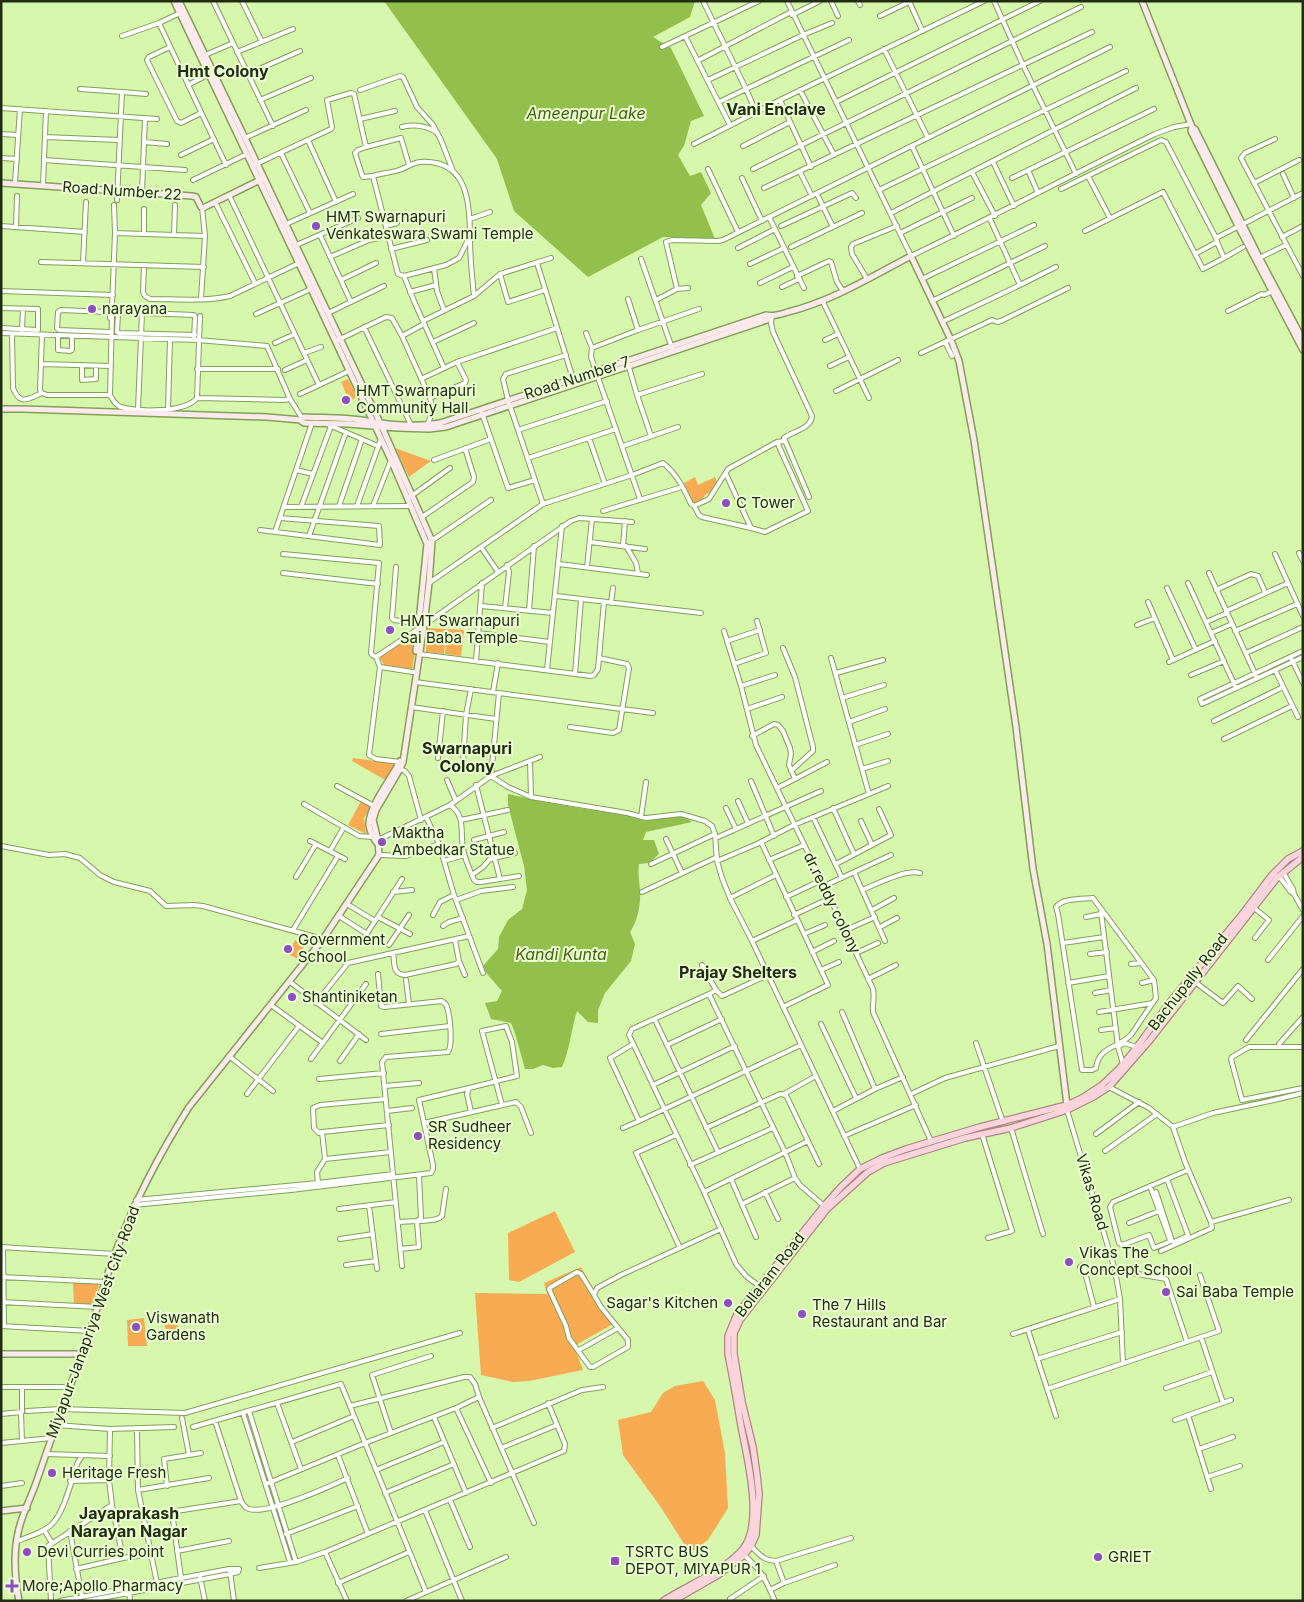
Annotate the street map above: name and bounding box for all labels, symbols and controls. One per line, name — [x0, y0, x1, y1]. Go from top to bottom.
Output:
district label: Hmt Colony — [177, 61, 269, 81]
district label: Vani Enclave — [726, 99, 826, 119]
water label: Ameenpur Lake — [525, 103, 646, 123]
street label: Road Number 22 — [62, 177, 182, 204]
place label: HMT Swarnapuri Venkateswara Swami Temple — [326, 207, 534, 243]
marker: HMT Swarnapuri Venkateswara Swami Temple — [310, 220, 322, 232]
place label: narayana — [102, 299, 167, 318]
marker: narayana — [86, 303, 98, 315]
street label: Road Number 7 — [522, 351, 632, 404]
place label: HMT Swarnapuri Community Hall — [356, 381, 476, 417]
marker: HMT Swarnapuri Community Hall — [340, 394, 352, 406]
place label: C Tower — [736, 493, 795, 512]
marker: C Tower — [720, 497, 732, 509]
place label: HMT Swarnapuri Sai Baba Temple — [400, 611, 520, 647]
marker: HMT Swarnapuri Sai Baba Temple — [384, 624, 396, 636]
district label: Swarnapuri Colony — [422, 738, 512, 776]
place label: Maktha Ambedkar Statue — [392, 823, 515, 859]
marker: Maktha Ambedkar Statue — [376, 836, 388, 848]
street label: dr.reddy colony — [800, 849, 866, 957]
street label: Bachupally Road — [1144, 929, 1232, 1034]
place label: Government School — [298, 930, 385, 966]
marker: Government School — [282, 943, 294, 955]
water label: Kandi Kunta — [515, 944, 607, 964]
district label: Prajay Shelters — [679, 962, 797, 982]
place label: Shantiniketan — [302, 987, 398, 1006]
marker: Shantiniketan — [286, 991, 298, 1003]
place label: SR Sudheer Residency — [428, 1117, 512, 1153]
marker: SR Sudheer Residency — [412, 1130, 424, 1142]
street label: Vikas Road — [1072, 1151, 1113, 1232]
street label: Miyapur-Janapriya West City Road — [42, 1203, 143, 1441]
street label: Bollaram Road — [731, 1229, 809, 1321]
place label: Vikas The Concept School — [1079, 1243, 1192, 1279]
marker: Vikas The Concept School — [1063, 1256, 1075, 1268]
place label: Sai Baba Temple — [1176, 1282, 1294, 1301]
marker: Sai Baba Temple — [1160, 1286, 1172, 1298]
place label: Sagar's Kitchen — [606, 1293, 718, 1312]
place label: The 7 Hills Restaurant and Bar — [812, 1295, 947, 1331]
marker: Sagar's Kitchen — [722, 1297, 734, 1309]
place label: Viswanath Gardens — [146, 1308, 220, 1344]
marker: The 7 Hills Restaurant and Bar — [796, 1308, 808, 1320]
marker: Viswanath Gardens — [130, 1321, 142, 1333]
place label: Heritage Fresh — [62, 1463, 166, 1482]
marker: Heritage Fresh — [46, 1467, 58, 1479]
district label: Jayaprakash Narayan Nagar — [71, 1503, 188, 1541]
place label: Devi Curries point — [37, 1542, 164, 1561]
place label: TSRTC BUS DEPOT, MIYAPUR 1 — [625, 1542, 761, 1578]
marker: Devi Curries point — [21, 1546, 33, 1558]
place label: GRIET — [1108, 1547, 1152, 1566]
marker: GRIET — [1092, 1551, 1104, 1563]
marker: TSRTC BUS DEPOT, MIYAPUR 1 — [609, 1555, 621, 1567]
place label: More;Apollo Pharmacy — [22, 1576, 184, 1595]
marker: More;Apollo Pharmacy — [6, 1580, 18, 1592]

